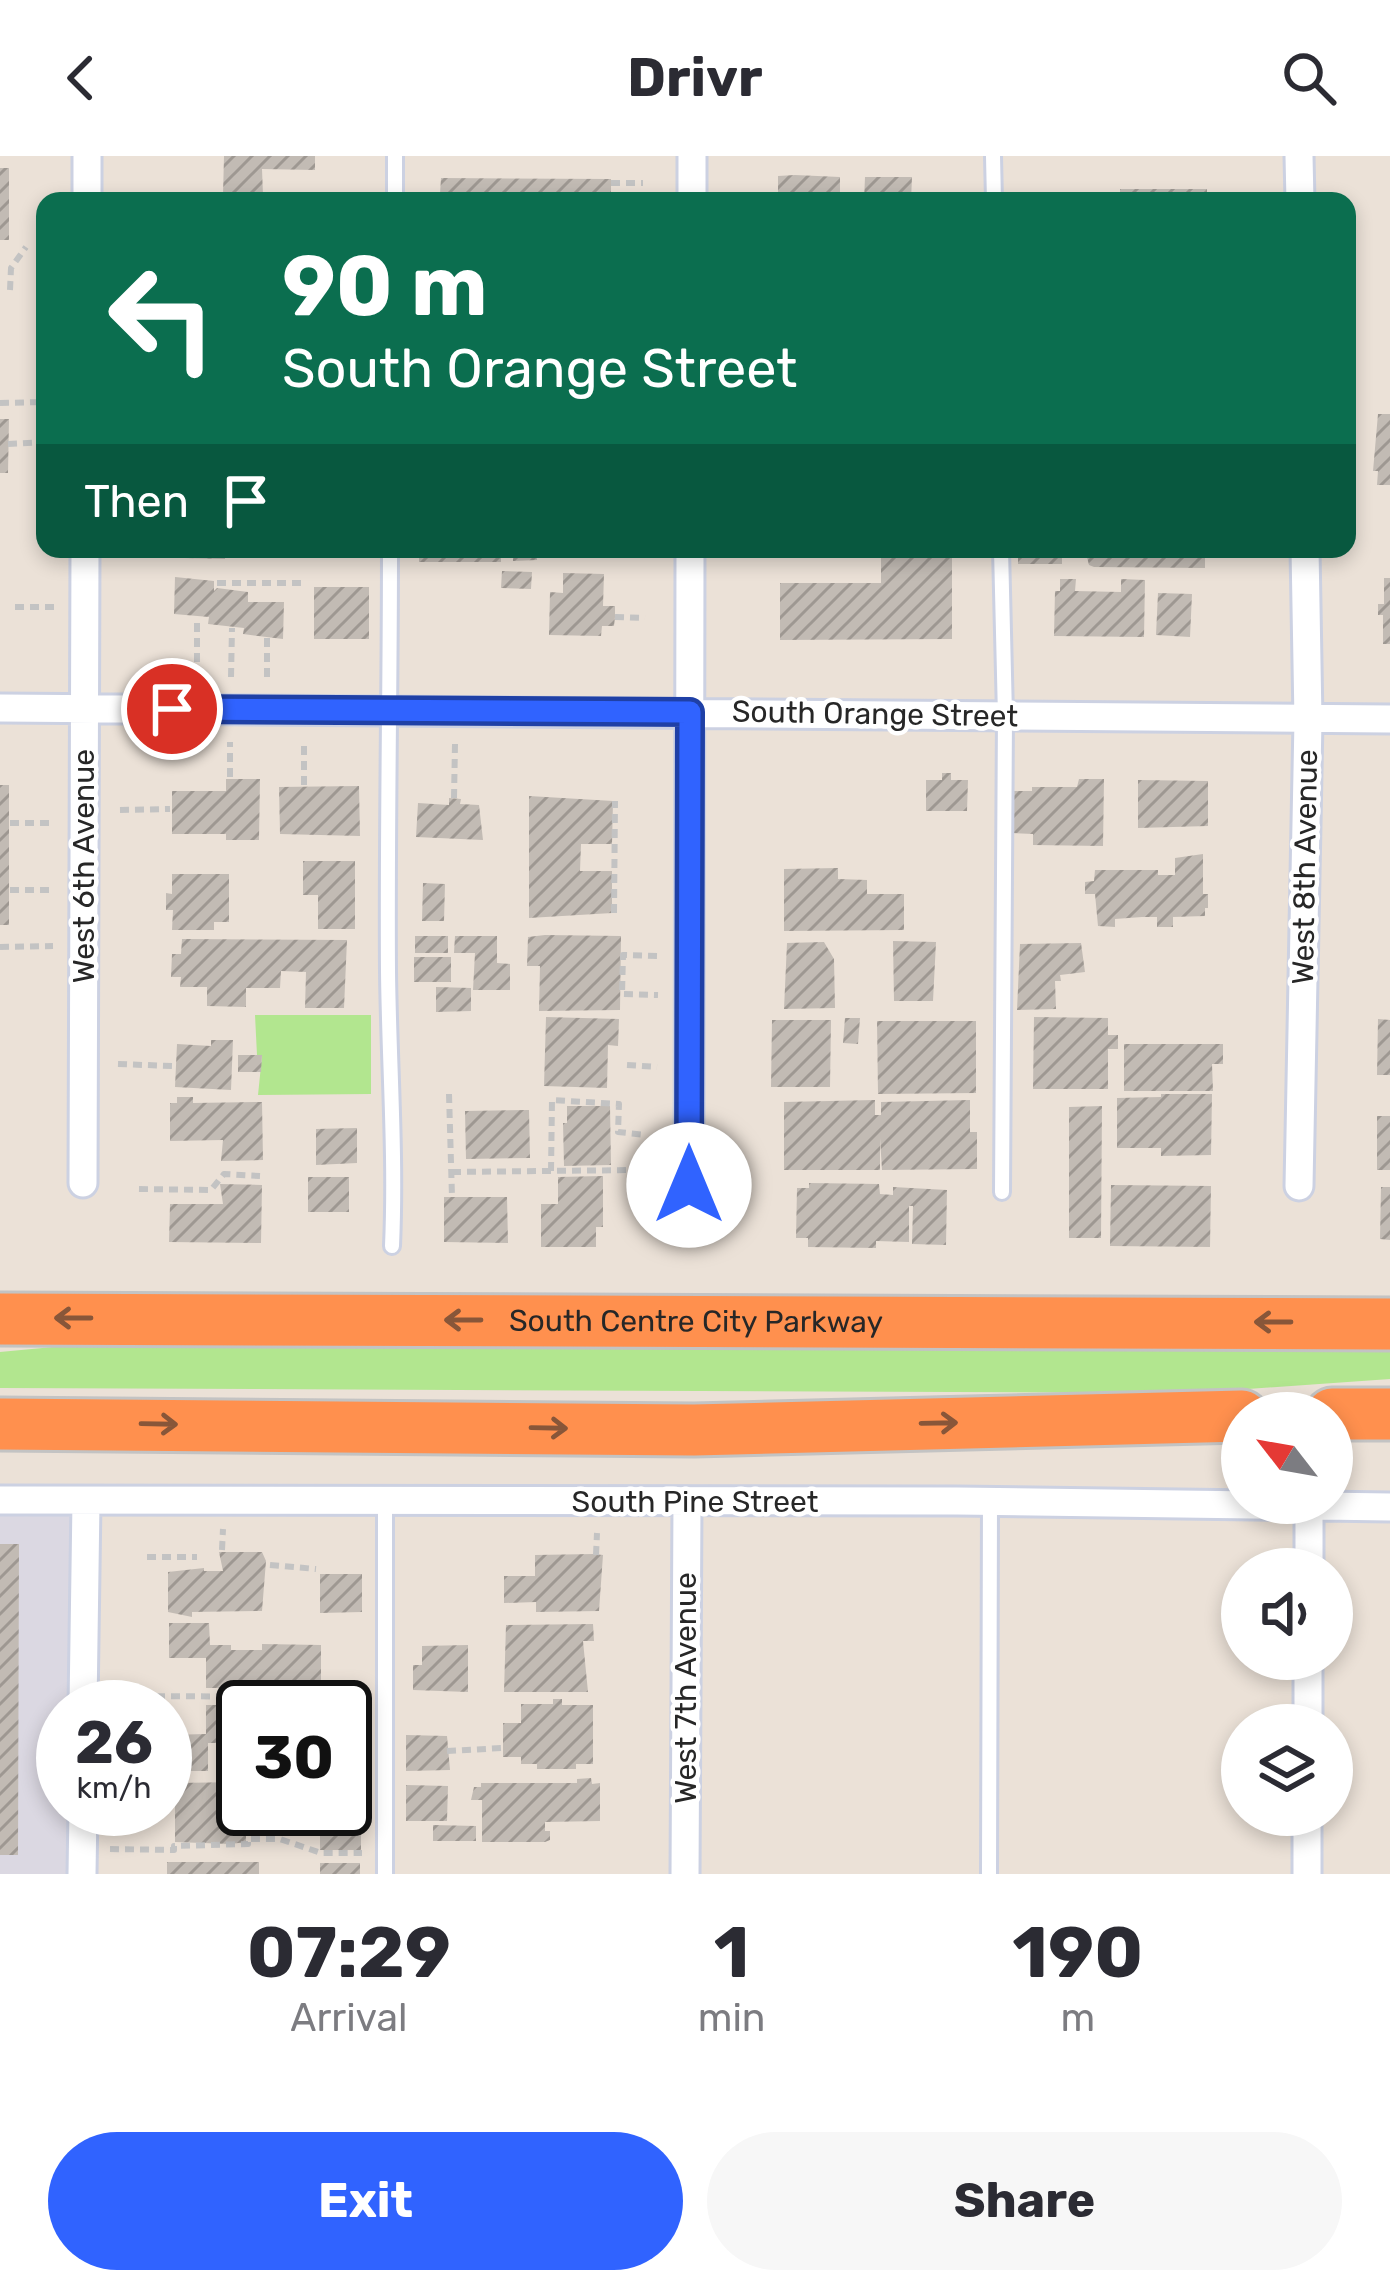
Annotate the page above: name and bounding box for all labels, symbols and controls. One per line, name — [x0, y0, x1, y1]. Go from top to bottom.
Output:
icon: back — [48, 45, 114, 111]
icon: search — [1276, 45, 1342, 111]
text: Drivr — [627, 46, 763, 110]
text: 90 m — [282, 236, 488, 336]
icon: left — [84, 240, 240, 396]
text: South Orange Street — [282, 337, 797, 401]
icon: arrive — [213, 468, 279, 534]
text: Then — [84, 475, 189, 528]
pin — [121, 658, 223, 760]
icon: arrive — [139, 676, 205, 742]
street label: South Orange Street — [732, 694, 1019, 735]
street label: West 6th Avenue — [66, 749, 102, 983]
street label: West 8th Avenue — [1285, 749, 1325, 985]
position arrow — [626, 1122, 752, 1248]
street label: South Centre City Parkway — [509, 1303, 883, 1340]
one-way arrow — [54, 1307, 93, 1329]
one-way arrow — [444, 1309, 483, 1332]
one-way arrow — [1254, 1311, 1293, 1333]
north arrow — [1221, 1392, 1353, 1524]
map controls — [1221, 1392, 1353, 1836]
one-way arrow — [919, 1412, 958, 1435]
one-way arrow — [139, 1413, 178, 1436]
one-way arrow — [529, 1417, 568, 1439]
street label: South Pine Street — [572, 1484, 819, 1520]
button: sound — [1221, 1548, 1353, 1680]
street label: West 7th Avenue — [668, 1572, 704, 1804]
speed limit sign: 30 — [216, 1680, 372, 1836]
button: layers — [1221, 1704, 1353, 1836]
text: 26 — [75, 1707, 153, 1778]
text: km/h — [77, 1770, 151, 1806]
text: 07:29 — [247, 1910, 451, 1995]
text: 1 — [714, 1910, 750, 1995]
text: 190 — [1012, 1910, 1143, 1995]
text: Arrival — [290, 1995, 407, 2041]
text: min — [698, 1995, 766, 2041]
text: m — [1060, 1995, 1095, 2041]
button: Exit — [48, 2132, 683, 2270]
button: Share — [707, 2132, 1342, 2270]

